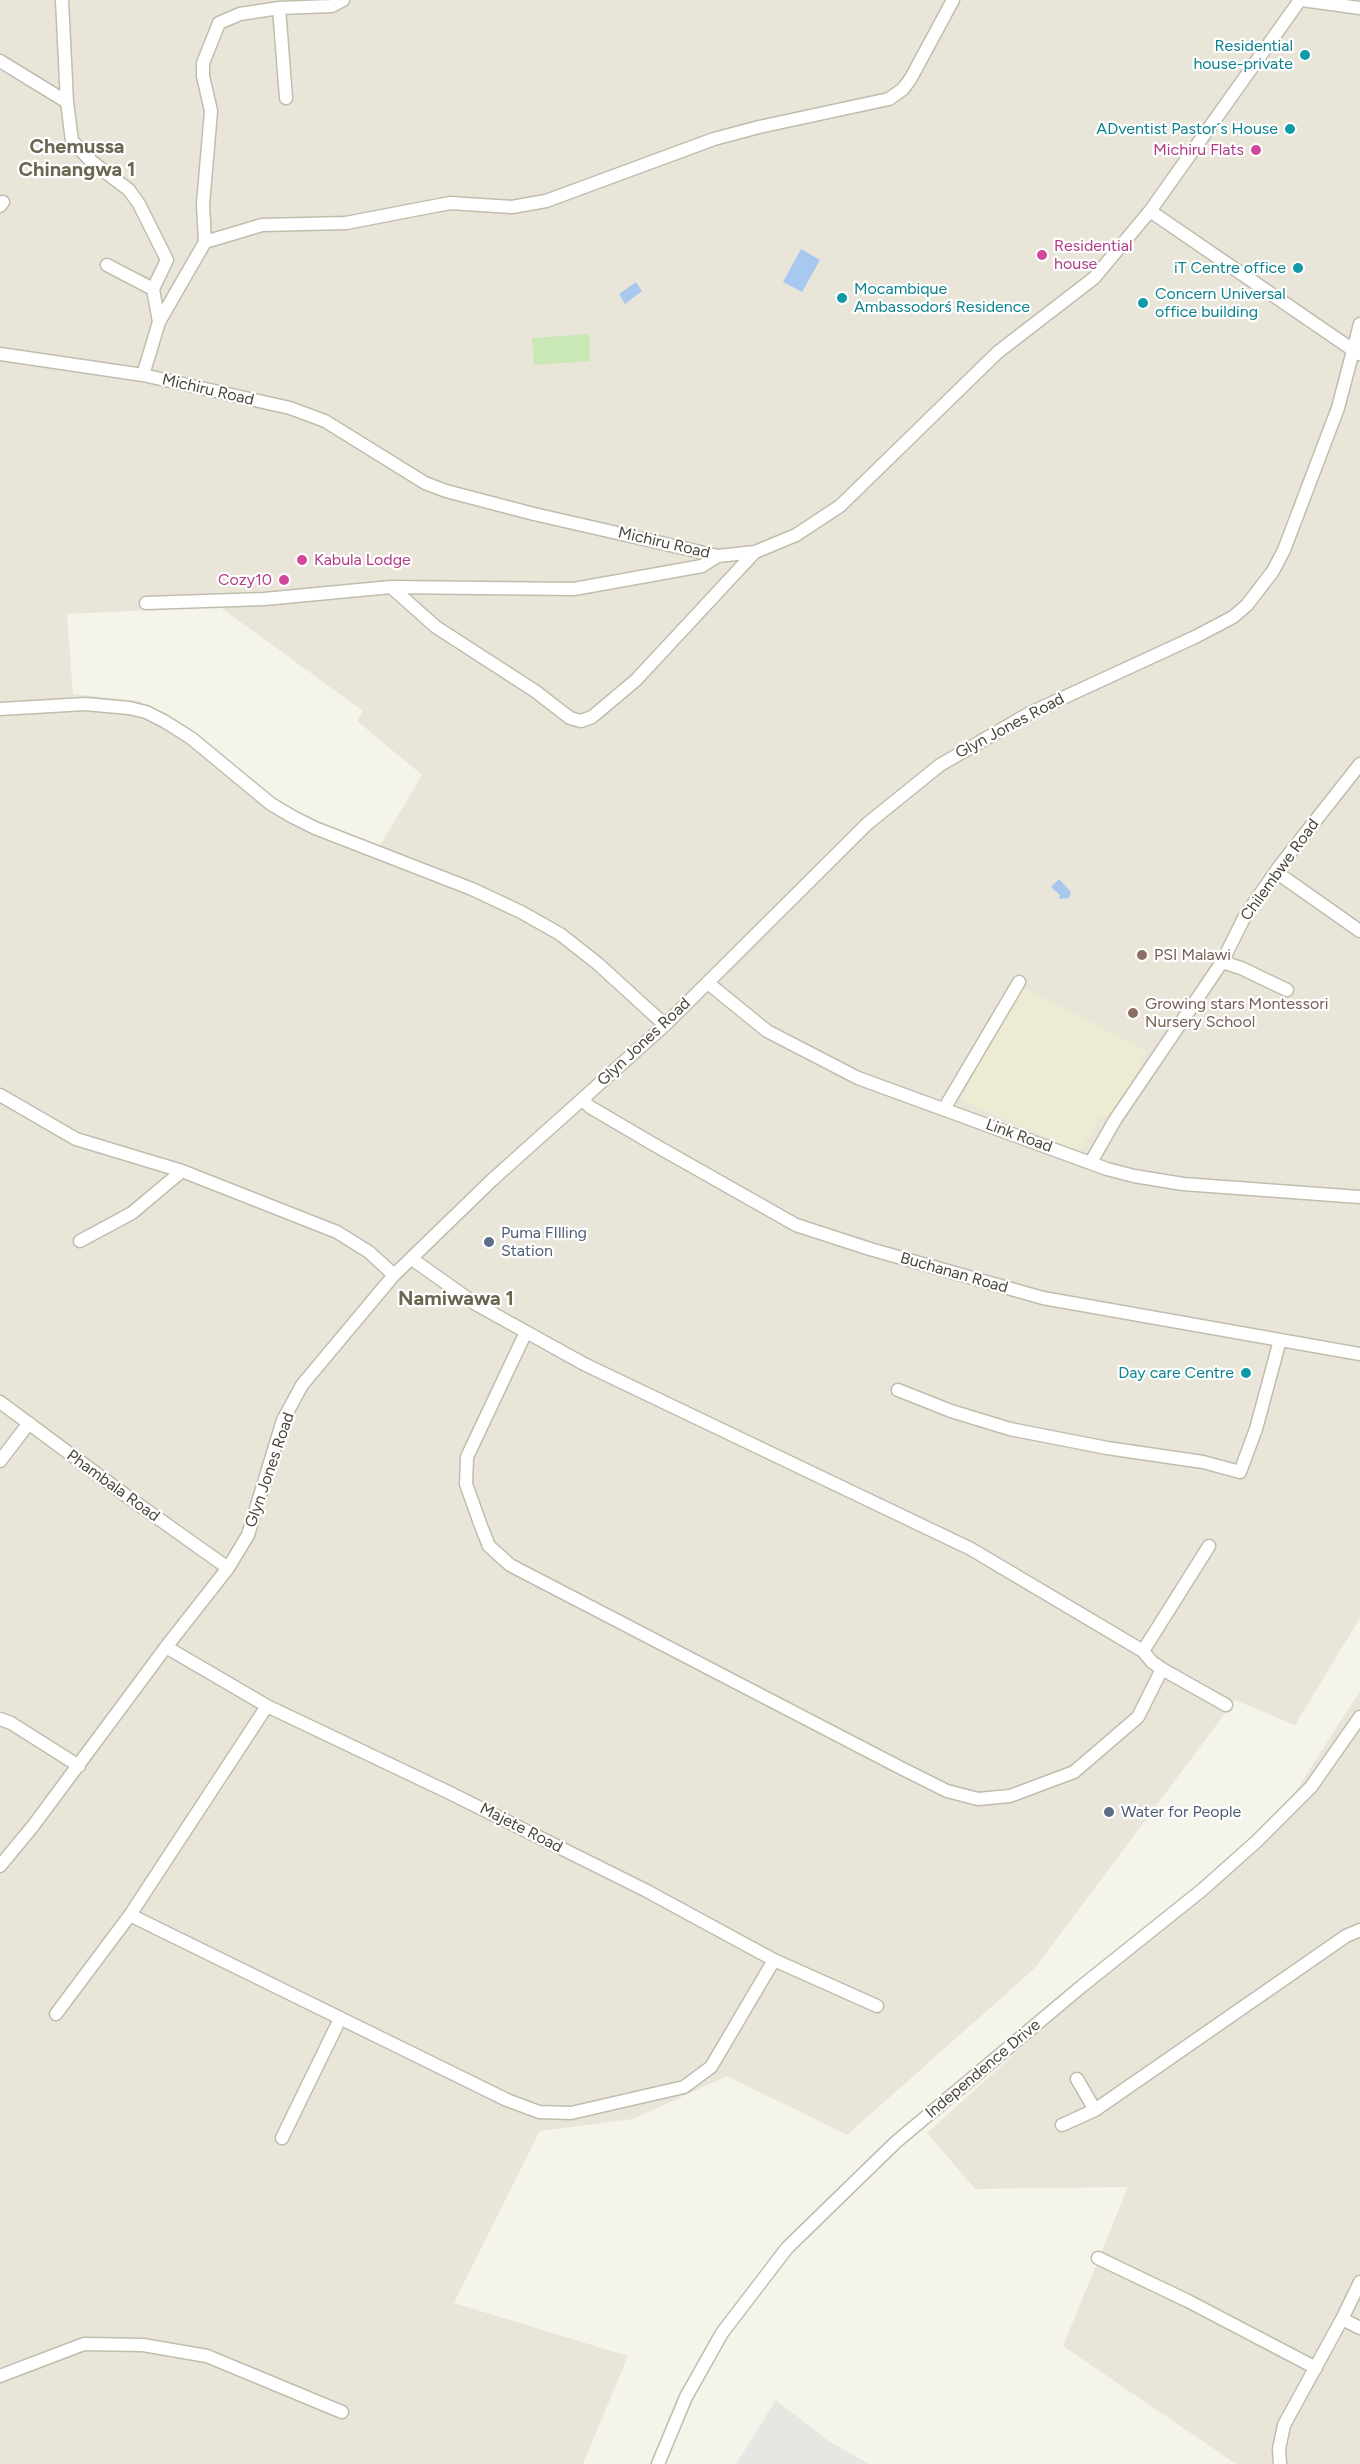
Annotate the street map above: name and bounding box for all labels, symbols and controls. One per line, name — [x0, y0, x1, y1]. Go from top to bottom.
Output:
place label: Residential house-private — [1193, 36, 1293, 74]
marker: Residential house-private — [1298, 48, 1312, 62]
place label: ADventist Pastor´s House — [1096, 119, 1278, 139]
marker: ADventist Pastor´s House — [1283, 122, 1297, 136]
district label: Chemussa Chinangwa 1 — [19, 135, 135, 182]
place label: Michiru Flats — [1153, 140, 1244, 160]
marker: Michiru Flats — [1249, 143, 1263, 157]
place label: Residential house — [1054, 236, 1132, 274]
marker: Residential house — [1035, 248, 1049, 262]
place label: iT Centre office — [1174, 258, 1286, 278]
marker: iT Centre office — [1291, 261, 1305, 275]
place label: Mocambique Ambassodorś Residence — [854, 279, 1030, 317]
place label: Concern Universal office building — [1155, 284, 1286, 322]
marker: Mocambique Ambassodorś Residence — [835, 291, 849, 305]
marker: Concern Universal office building — [1136, 296, 1150, 310]
street label: Michiru Road — [160, 370, 256, 410]
street label: Michiru Road — [616, 523, 712, 563]
place label: Kabula Lodge — [314, 550, 411, 570]
marker: Kabula Lodge — [295, 553, 309, 567]
place label: Cozy10 — [218, 570, 272, 590]
marker: Cozy10 — [277, 573, 291, 587]
street label: Glyn Jones Road — [952, 689, 1068, 763]
street label: Chilembwe Road — [1237, 815, 1323, 925]
place label: PSI Malawi — [1154, 945, 1231, 965]
marker: PSI Malawi — [1135, 948, 1149, 962]
street label: Glyn Jones Road — [593, 994, 695, 1090]
place label: Growing stars Montessori Nursery School — [1145, 994, 1328, 1032]
marker: Growing stars Montessori Nursery School — [1126, 1006, 1140, 1020]
street label: Link Road — [983, 1115, 1055, 1157]
place label: Puma FIlling Station — [501, 1223, 587, 1261]
marker: Puma FIlling Station — [482, 1235, 496, 1249]
street label: Buchanan Road — [898, 1248, 1010, 1298]
district label: Namiwawa 1 — [398, 1287, 514, 1311]
place label: Day care Centre — [1118, 1363, 1234, 1383]
marker: Day care Centre — [1239, 1366, 1253, 1380]
street label: Glyn Jones Road — [241, 1410, 299, 1530]
street label: Phambala Road — [63, 1446, 163, 1526]
street label: Majete Road — [476, 1799, 566, 1857]
place label: Water for People — [1121, 1802, 1241, 1822]
marker: Water for People — [1102, 1805, 1116, 1819]
street label: Independence Drive — [922, 2015, 1044, 2123]

